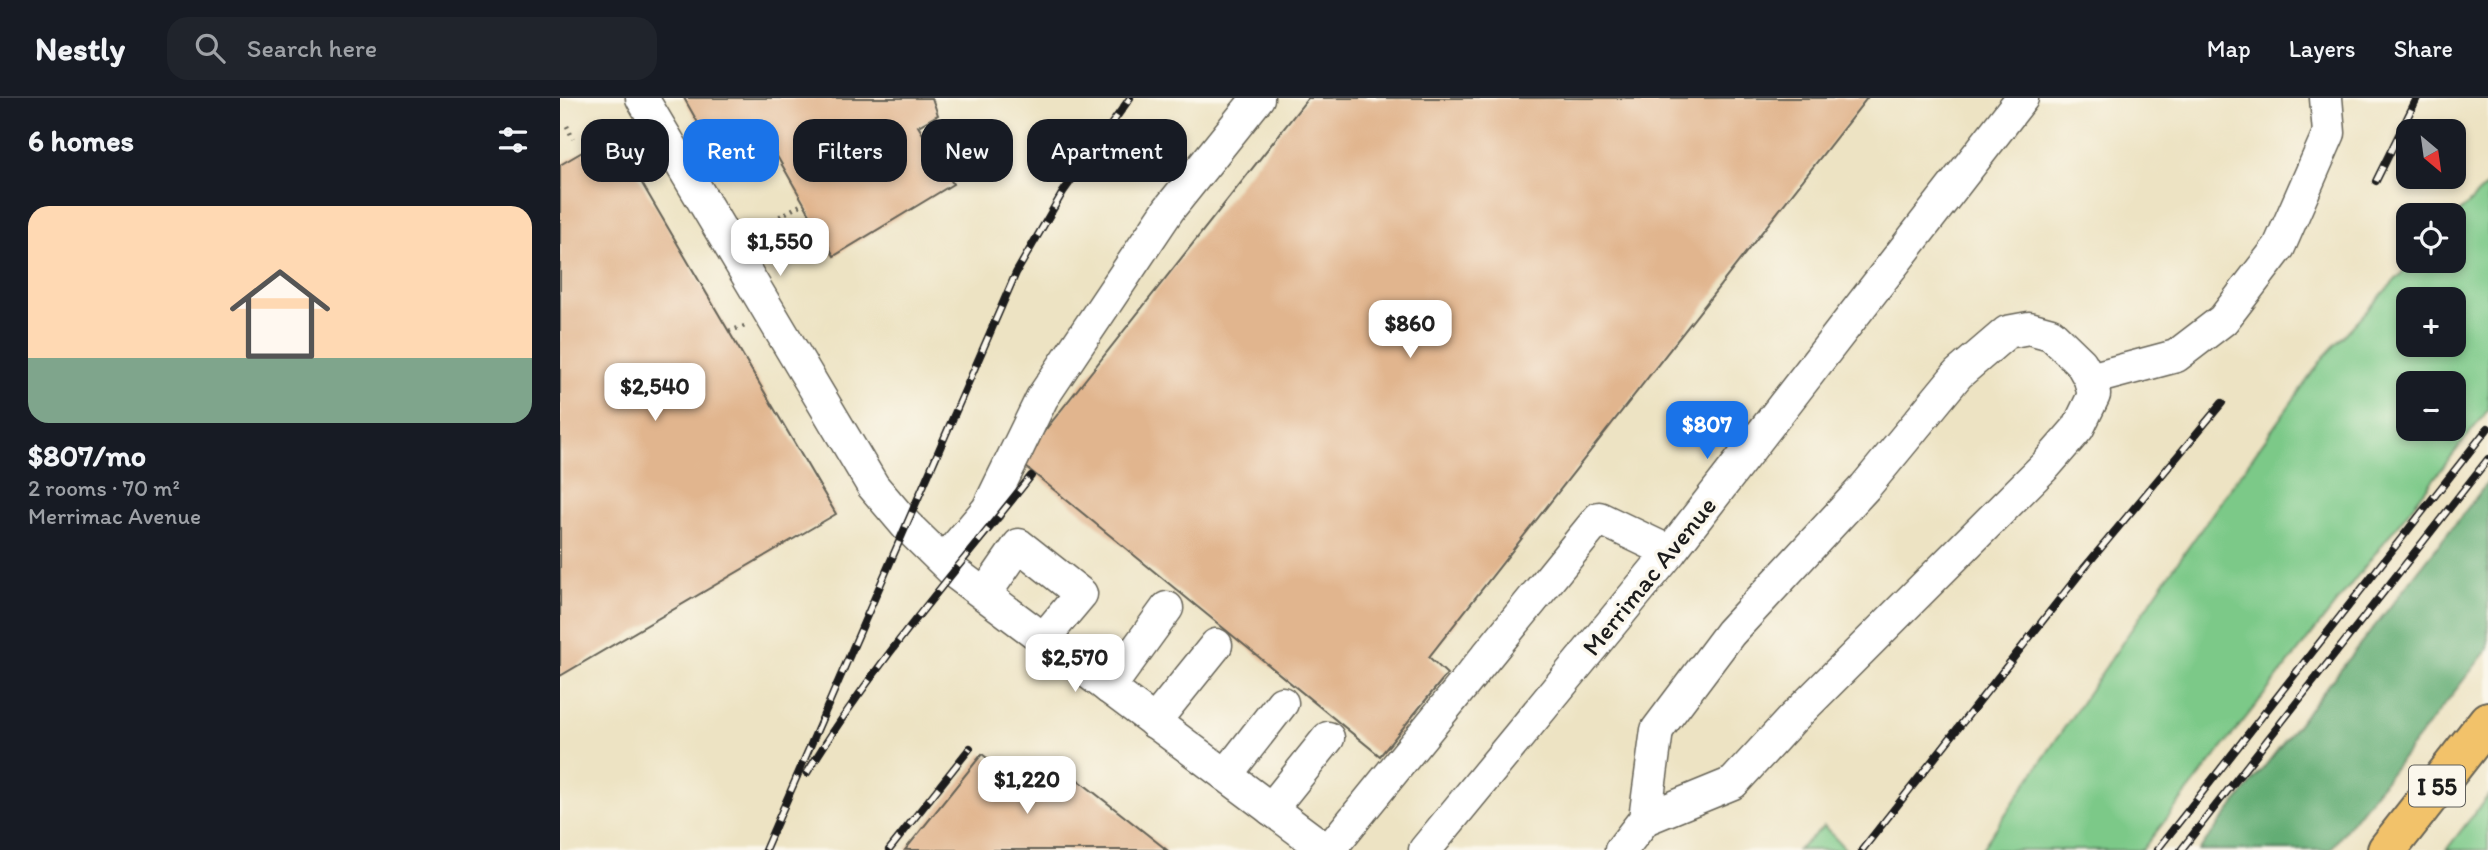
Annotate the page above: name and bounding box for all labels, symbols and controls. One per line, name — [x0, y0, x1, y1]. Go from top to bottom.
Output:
search box — [167, 17, 657, 80]
text: Nestly — [35, 29, 125, 68]
icon: search — [191, 29, 229, 67]
text: Search here — [247, 32, 377, 64]
text: Map — [2207, 34, 2251, 63]
text: Layers — [2289, 34, 2356, 63]
text: Share — [2394, 34, 2453, 63]
chip: Buy — [581, 119, 669, 182]
chip: Rent — [683, 119, 779, 182]
chip: Filters — [793, 119, 907, 182]
chip: New — [921, 119, 1013, 182]
chip: Apartment — [1027, 119, 1187, 182]
north arrow — [2396, 119, 2466, 189]
map controls — [2396, 119, 2466, 441]
icon: filters — [494, 121, 532, 159]
text: 6 homes — [28, 122, 134, 159]
button: locate — [2396, 203, 2466, 273]
pin: $1,550 — [723, 218, 837, 278]
text: $1,550 — [747, 227, 813, 255]
icon: home — [217, 251, 343, 377]
button: + — [2396, 287, 2466, 357]
pin: $860 — [1369, 300, 1451, 360]
text: $860 — [1385, 309, 1435, 337]
pin: $2,540 — [598, 364, 712, 423]
button: − — [2396, 371, 2466, 441]
text: $2,540 — [620, 372, 690, 400]
pin: $807 — [1666, 402, 1748, 461]
text: $807 — [1682, 410, 1732, 438]
text: $807/mo — [28, 437, 146, 474]
text: 2 rooms · 70 m² — [28, 474, 180, 502]
street label: Merrimac Avenue — [1575, 490, 1723, 662]
text: Merrimac Avenue — [28, 502, 201, 530]
pin: $2,570 — [1018, 634, 1132, 694]
text: $2,570 — [1042, 643, 1108, 671]
pin: $1,220 — [970, 756, 1084, 816]
text: $1,220 — [994, 765, 1060, 793]
road number: I 55 — [2409, 766, 2465, 806]

